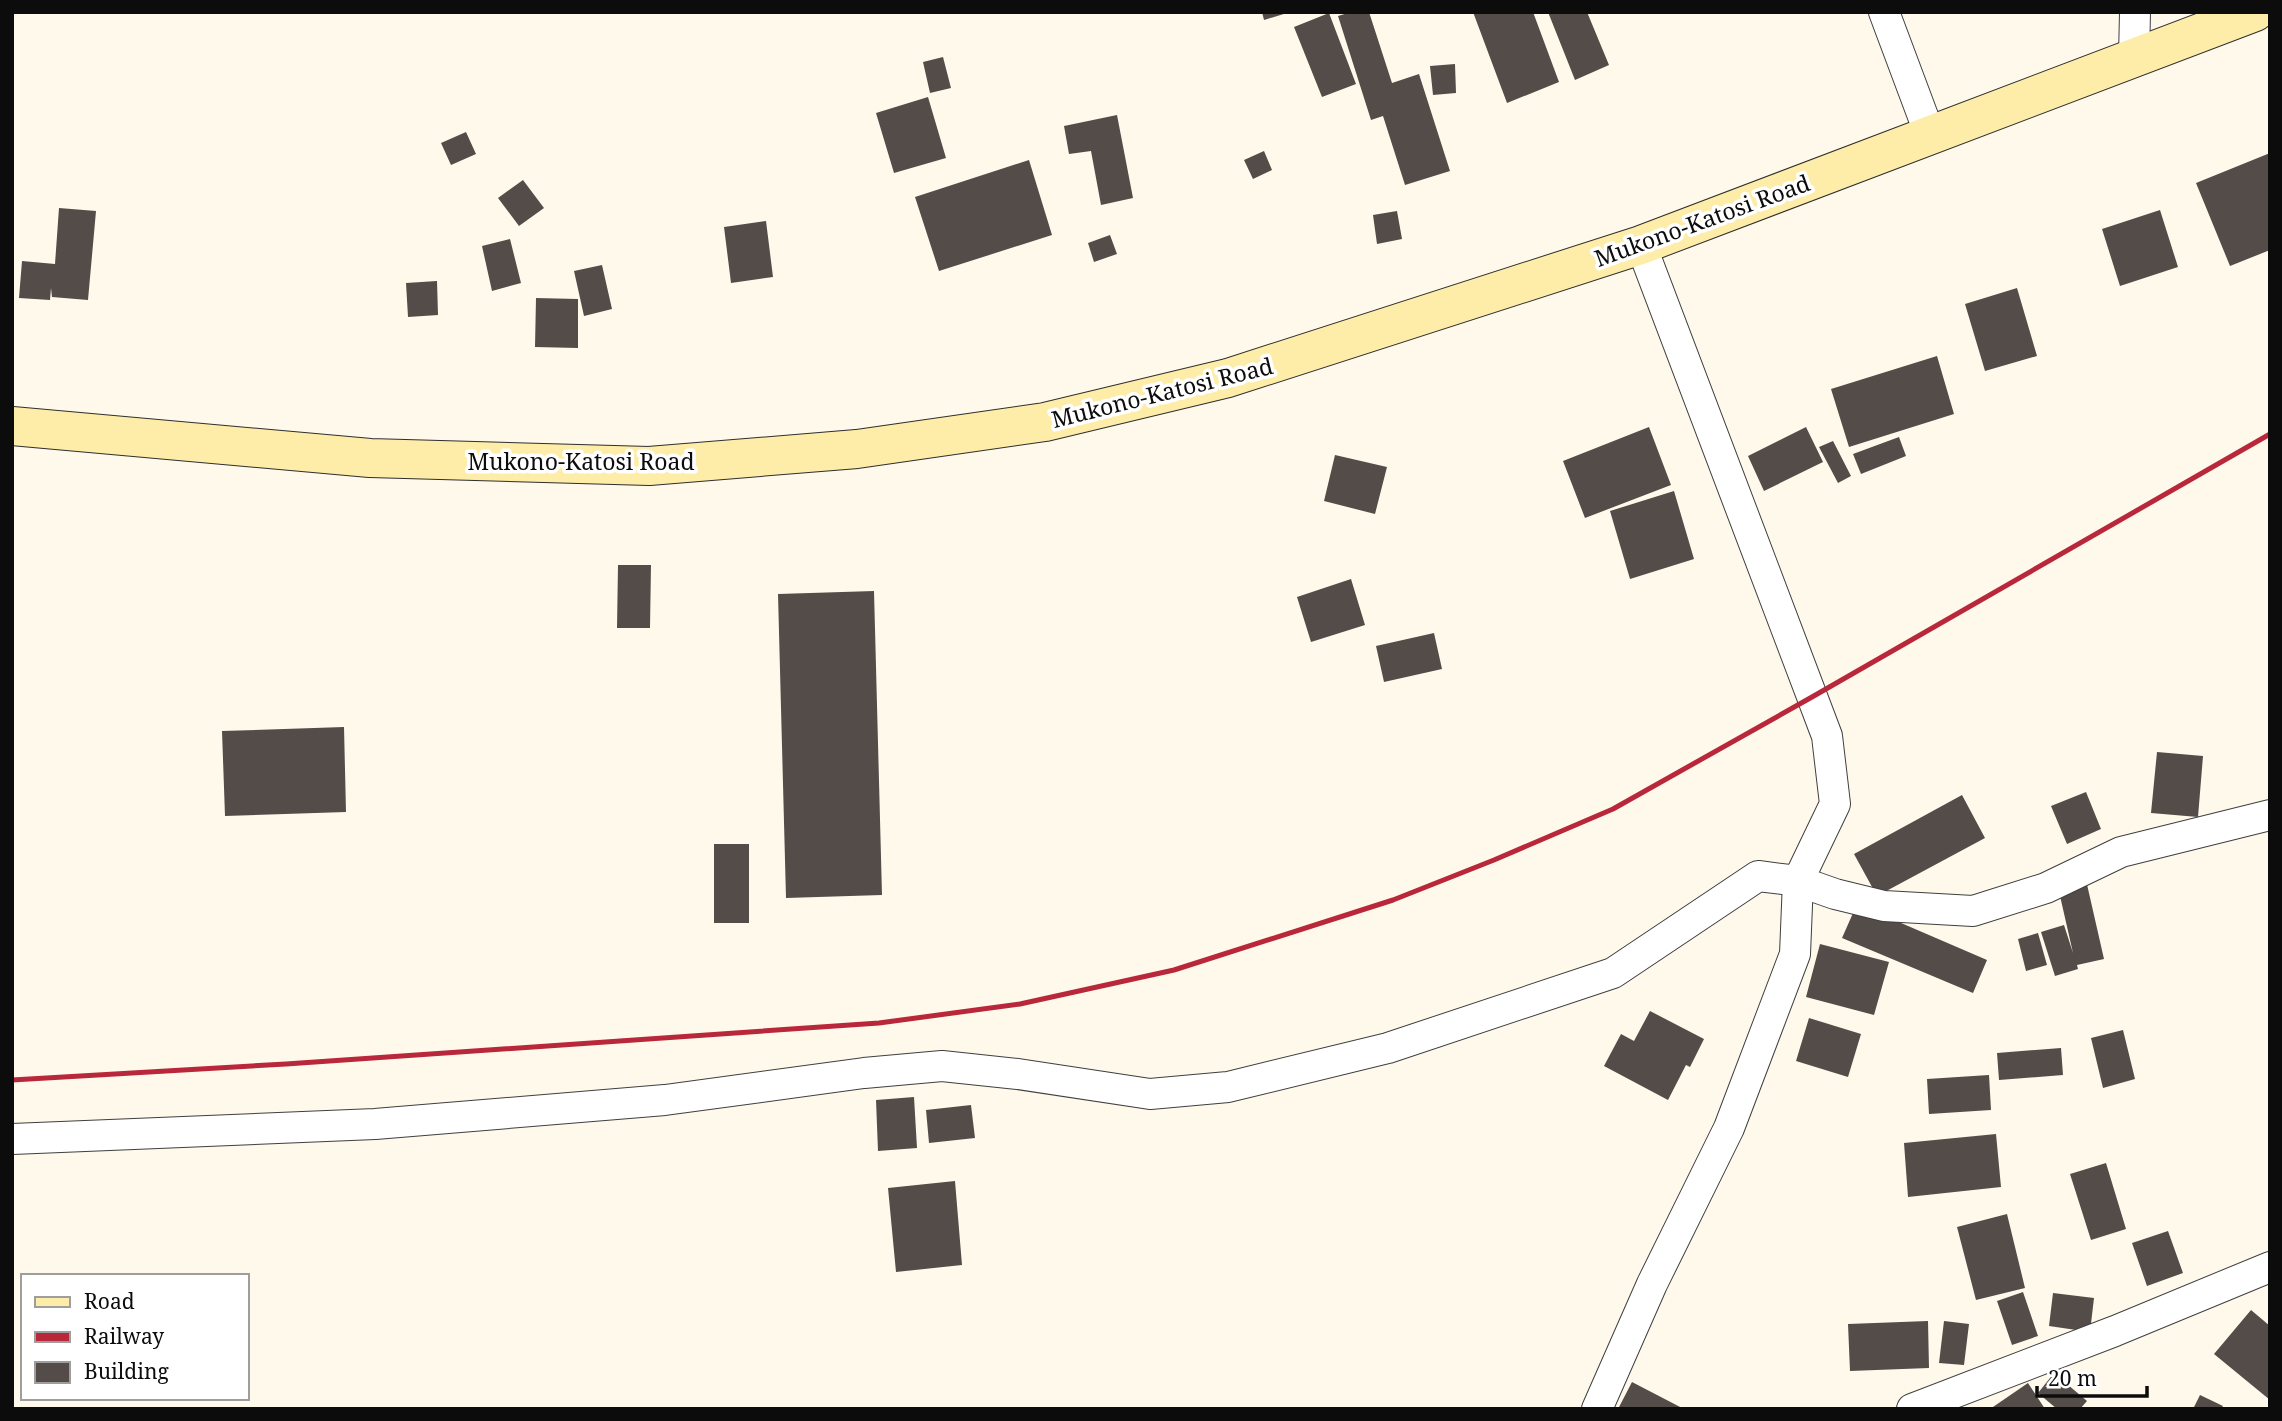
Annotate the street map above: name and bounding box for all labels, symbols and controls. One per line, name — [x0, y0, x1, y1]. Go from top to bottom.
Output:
street label: Mukono-Katosi Road — [1590, 166, 1814, 274]
street label: Mukono-Katosi Road — [1048, 349, 1276, 435]
street label: Mukono-Katosi Road — [467, 445, 695, 477]
legend — [21, 1274, 248, 1400]
text: Road — [84, 1287, 135, 1315]
text: Railway — [84, 1322, 164, 1350]
scale bar — [2037, 1354, 2147, 1398]
text: Building — [84, 1357, 169, 1385]
text: 20 m — [2048, 1364, 2097, 1392]

